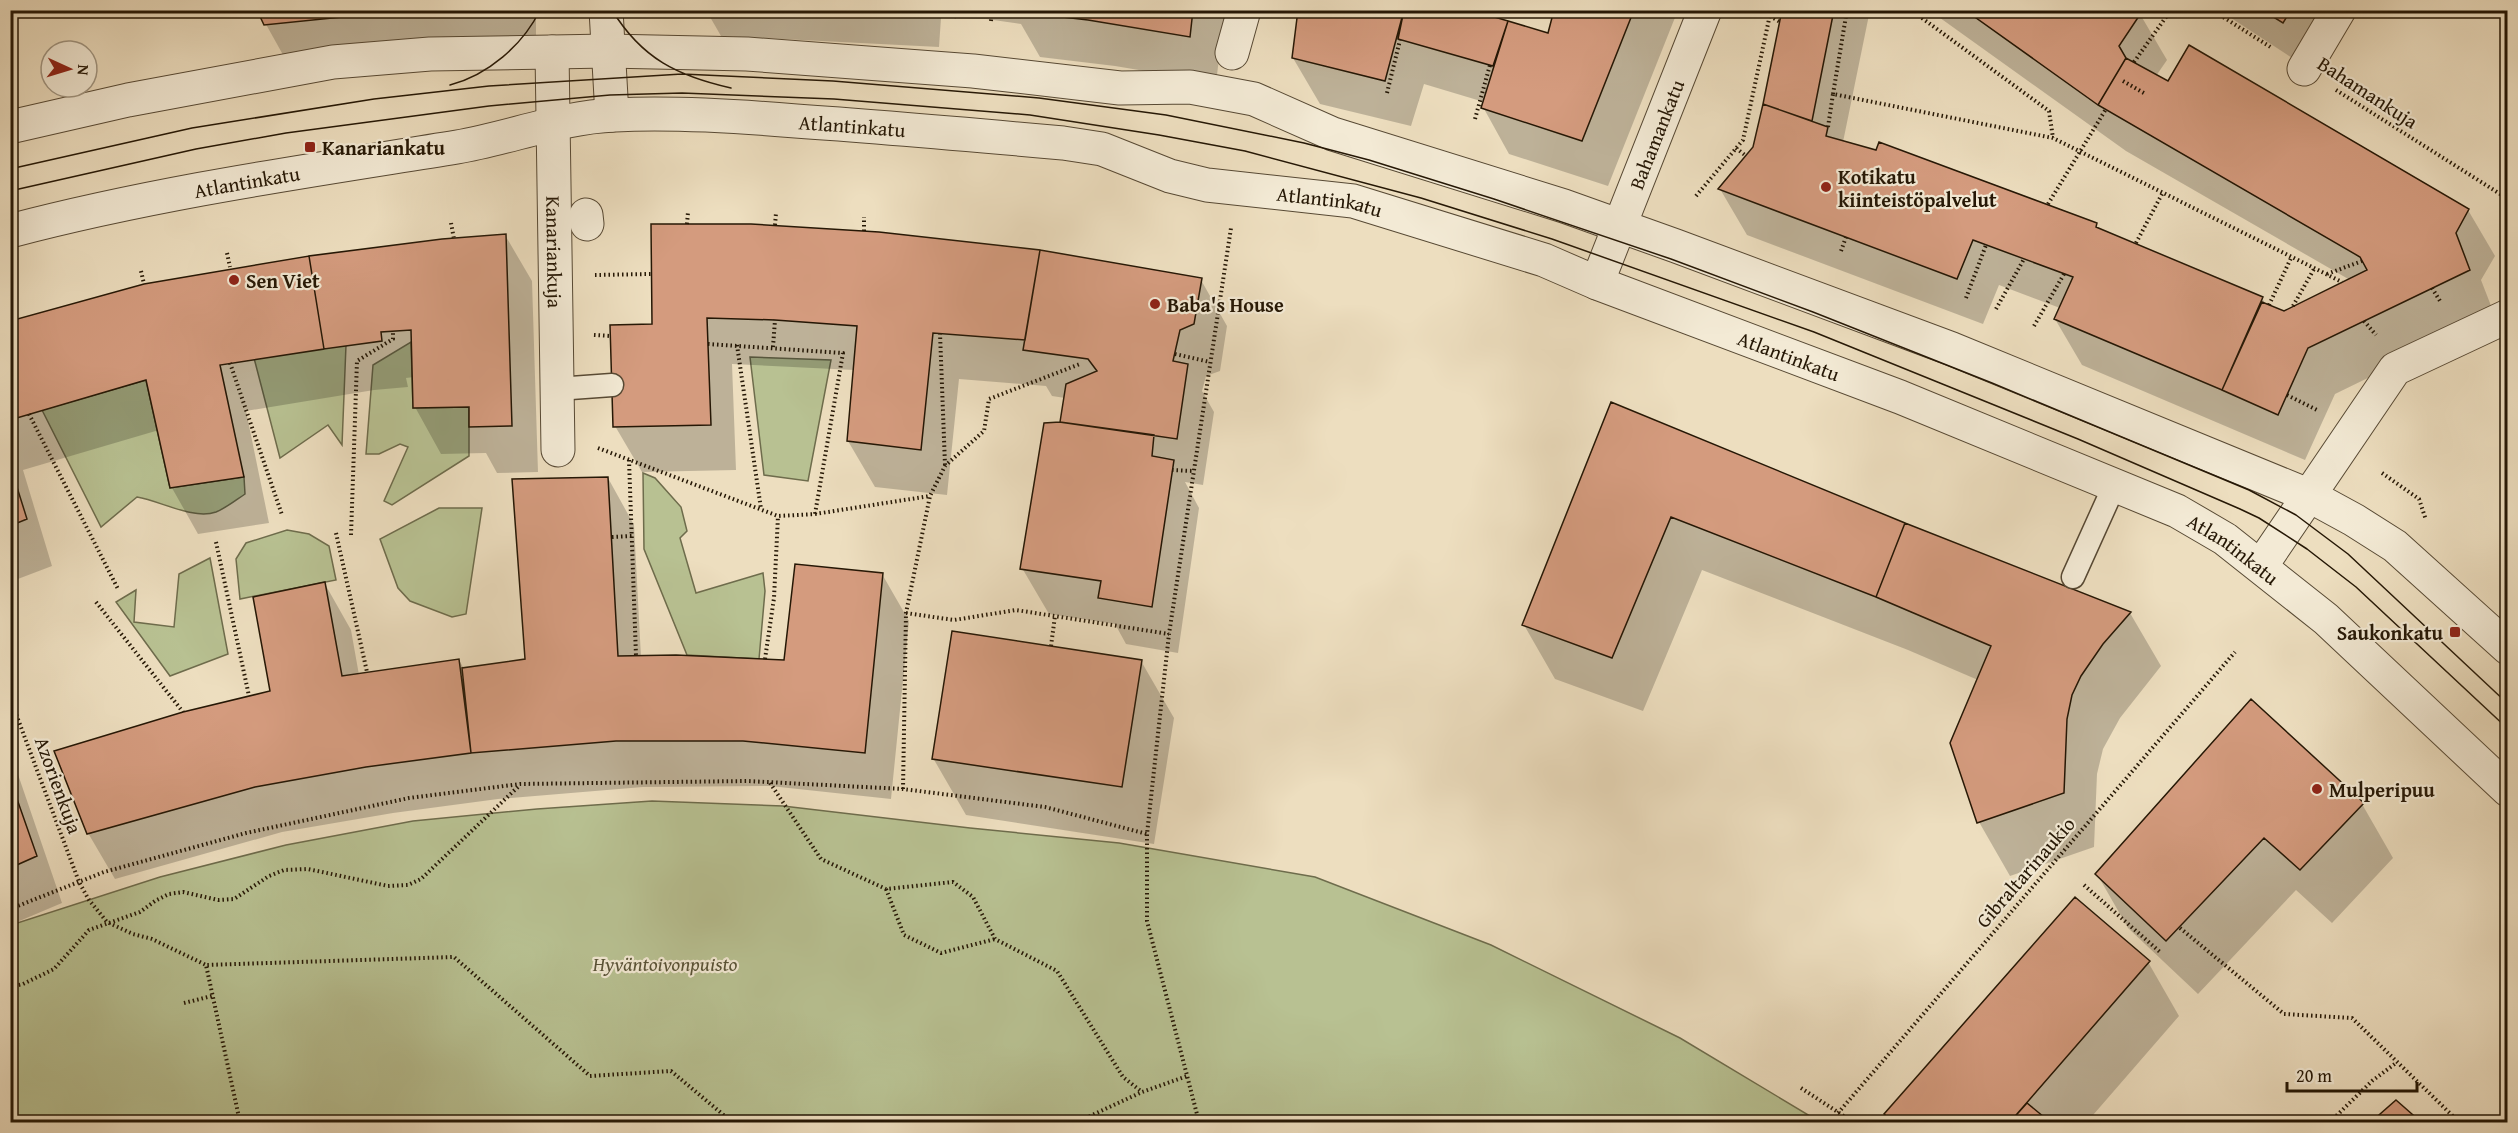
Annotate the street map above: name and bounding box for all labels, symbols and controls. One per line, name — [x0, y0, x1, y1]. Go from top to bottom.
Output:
north arrow — [39, 39, 99, 99]
street label: Bahamankuja — [2312, 49, 2424, 136]
text: N — [72, 64, 96, 77]
street label: Bahamankatu — [1621, 75, 1691, 193]
street label: Atlantinkatu — [798, 107, 907, 144]
place label: Kanariankatu — [322, 133, 446, 162]
marker: Kanariankatu — [303, 140, 317, 154]
street label: Atlantinkatu — [191, 158, 302, 205]
place label: Kotikatu kiinteistöpalvelut — [1838, 162, 1997, 214]
street label: Atlantinkatu — [1275, 178, 1386, 224]
marker: Kotikatu kiinteistöpalvelut — [1819, 180, 1833, 194]
street label: Kanariankuja — [540, 196, 570, 309]
place label: Sen Viet — [246, 266, 320, 295]
marker: Sen Viet — [227, 273, 241, 287]
place label: Baba's House — [1167, 290, 1284, 319]
marker: Baba's House — [1148, 297, 1162, 311]
street label: Atlantinkatu — [1734, 323, 1844, 388]
street label: Atlantinkatu — [2182, 506, 2286, 591]
place label: Saukonkatu — [2337, 618, 2444, 647]
marker: Saukonkatu — [2448, 625, 2462, 639]
street label: Azorienkuja — [28, 732, 90, 838]
place label: Mulperipuu — [2329, 775, 2435, 804]
marker: Mulperipuu — [2310, 782, 2324, 796]
street label: Gibraltarinaukio — [1969, 810, 2081, 934]
park label: Hyväntoivonpuisto — [592, 949, 738, 978]
scale bar — [2287, 1055, 2418, 1093]
text: 20 m — [2296, 1062, 2332, 1089]

